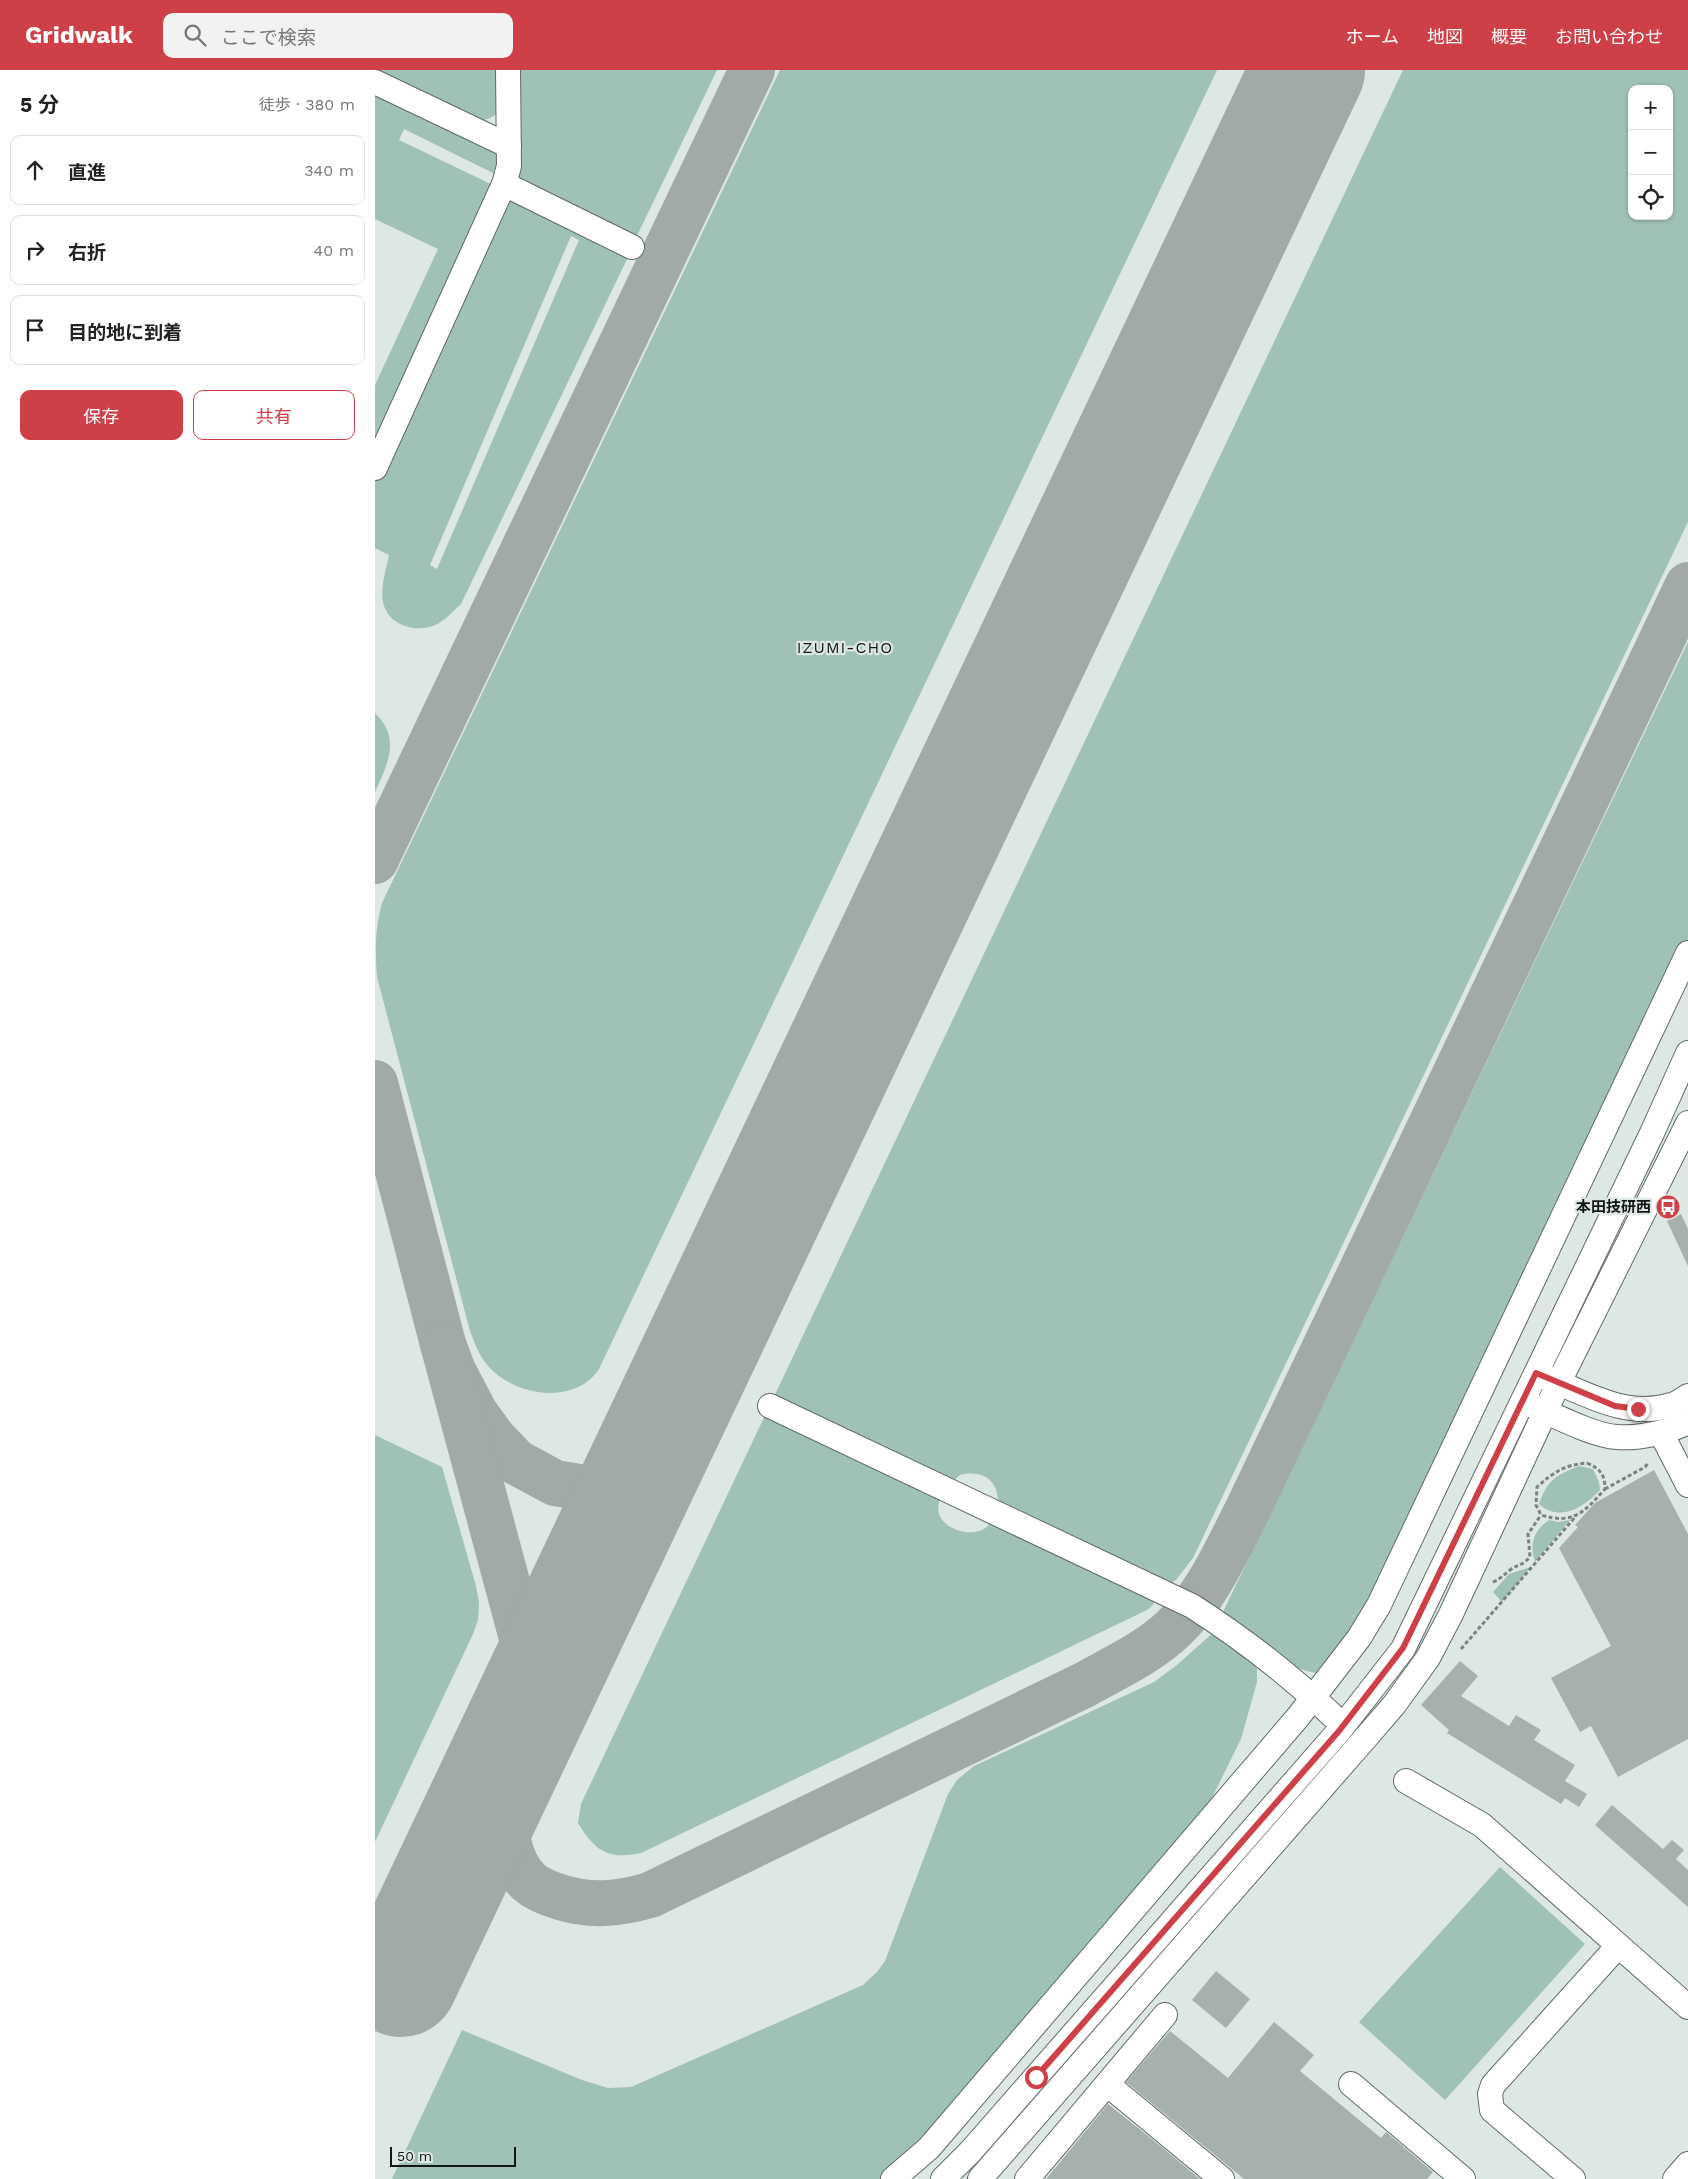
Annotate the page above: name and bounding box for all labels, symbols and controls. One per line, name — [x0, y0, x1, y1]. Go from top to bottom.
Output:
search box — [163, 13, 513, 58]
text: Gridwalk — [25, 21, 133, 49]
icon: search — [181, 21, 209, 49]
text: ここで検索 — [221, 26, 316, 49]
text: ホーム — [1346, 26, 1399, 47]
text: 地図 — [1427, 26, 1463, 47]
text: 概要 — [1491, 26, 1527, 47]
text: お問い合わせ — [1555, 26, 1663, 47]
map controls — [1628, 85, 1673, 220]
button: + — [1628, 85, 1673, 130]
text: 5 分 — [20, 92, 59, 117]
text: 徒歩 · 380 m — [259, 95, 355, 114]
button: − — [1628, 130, 1673, 175]
icon: ahead — [21, 156, 49, 184]
text: 直進 — [68, 161, 106, 184]
text: 340 m — [304, 161, 354, 180]
button: locate — [1628, 175, 1673, 220]
icon: right — [21, 236, 49, 264]
text: 右折 — [68, 241, 106, 264]
text: 40 m — [314, 241, 354, 260]
icon: arrive — [21, 316, 49, 344]
text: 目的地に到着 — [68, 321, 182, 344]
button: 保存 — [20, 390, 183, 440]
button: 共有 — [193, 390, 355, 440]
district label: IZUMI-CHO — [797, 638, 893, 657]
bus stop icon: 本田技研西 — [1655, 1194, 1681, 1220]
place label: 本田技研西 — [1576, 1198, 1651, 1216]
route end — [1627, 1398, 1650, 1421]
route start — [1025, 2066, 1048, 2089]
scale bar — [390, 2144, 516, 2167]
text: 50 m — [397, 2148, 432, 2164]

